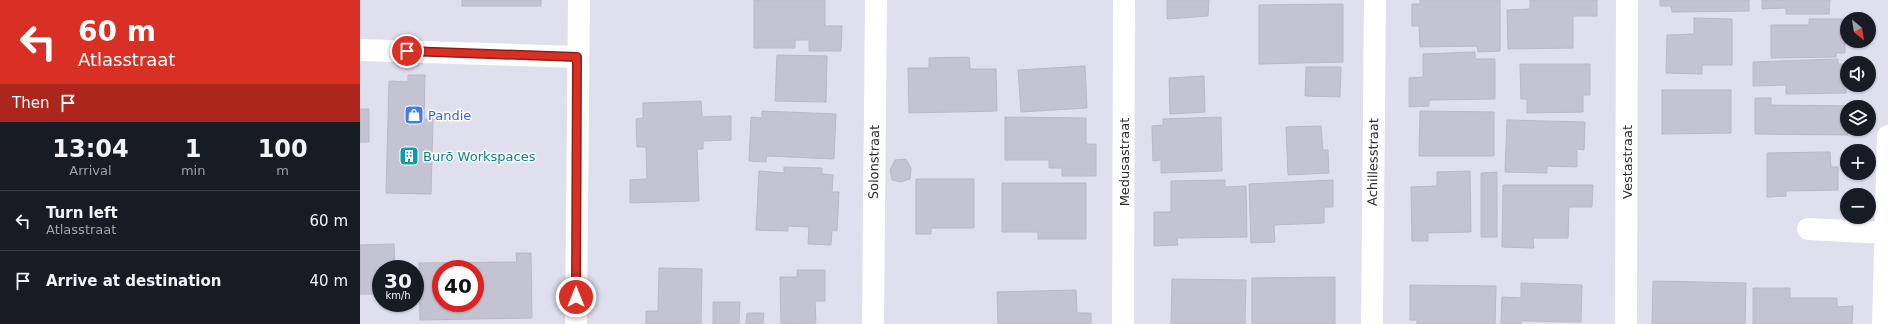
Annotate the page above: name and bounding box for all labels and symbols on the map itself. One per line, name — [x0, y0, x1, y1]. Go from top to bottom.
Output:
north arrow — [1840, 12, 1876, 48]
pin — [390, 34, 424, 68]
shop icon: Pandie — [403, 104, 425, 126]
place label: Pandie — [428, 108, 471, 123]
street label: Medusastraat — [1117, 118, 1132, 206]
street label: Achillesstraat — [1365, 118, 1381, 206]
street label: Solonstraat — [866, 125, 882, 199]
street label: Vestastraat — [1620, 125, 1635, 199]
building icon: Burō Workspaces — [398, 145, 420, 167]
place label: Burō Workspaces — [423, 149, 536, 164]
speed limit sign: 40 — [432, 260, 484, 312]
position arrow — [555, 276, 597, 318]

